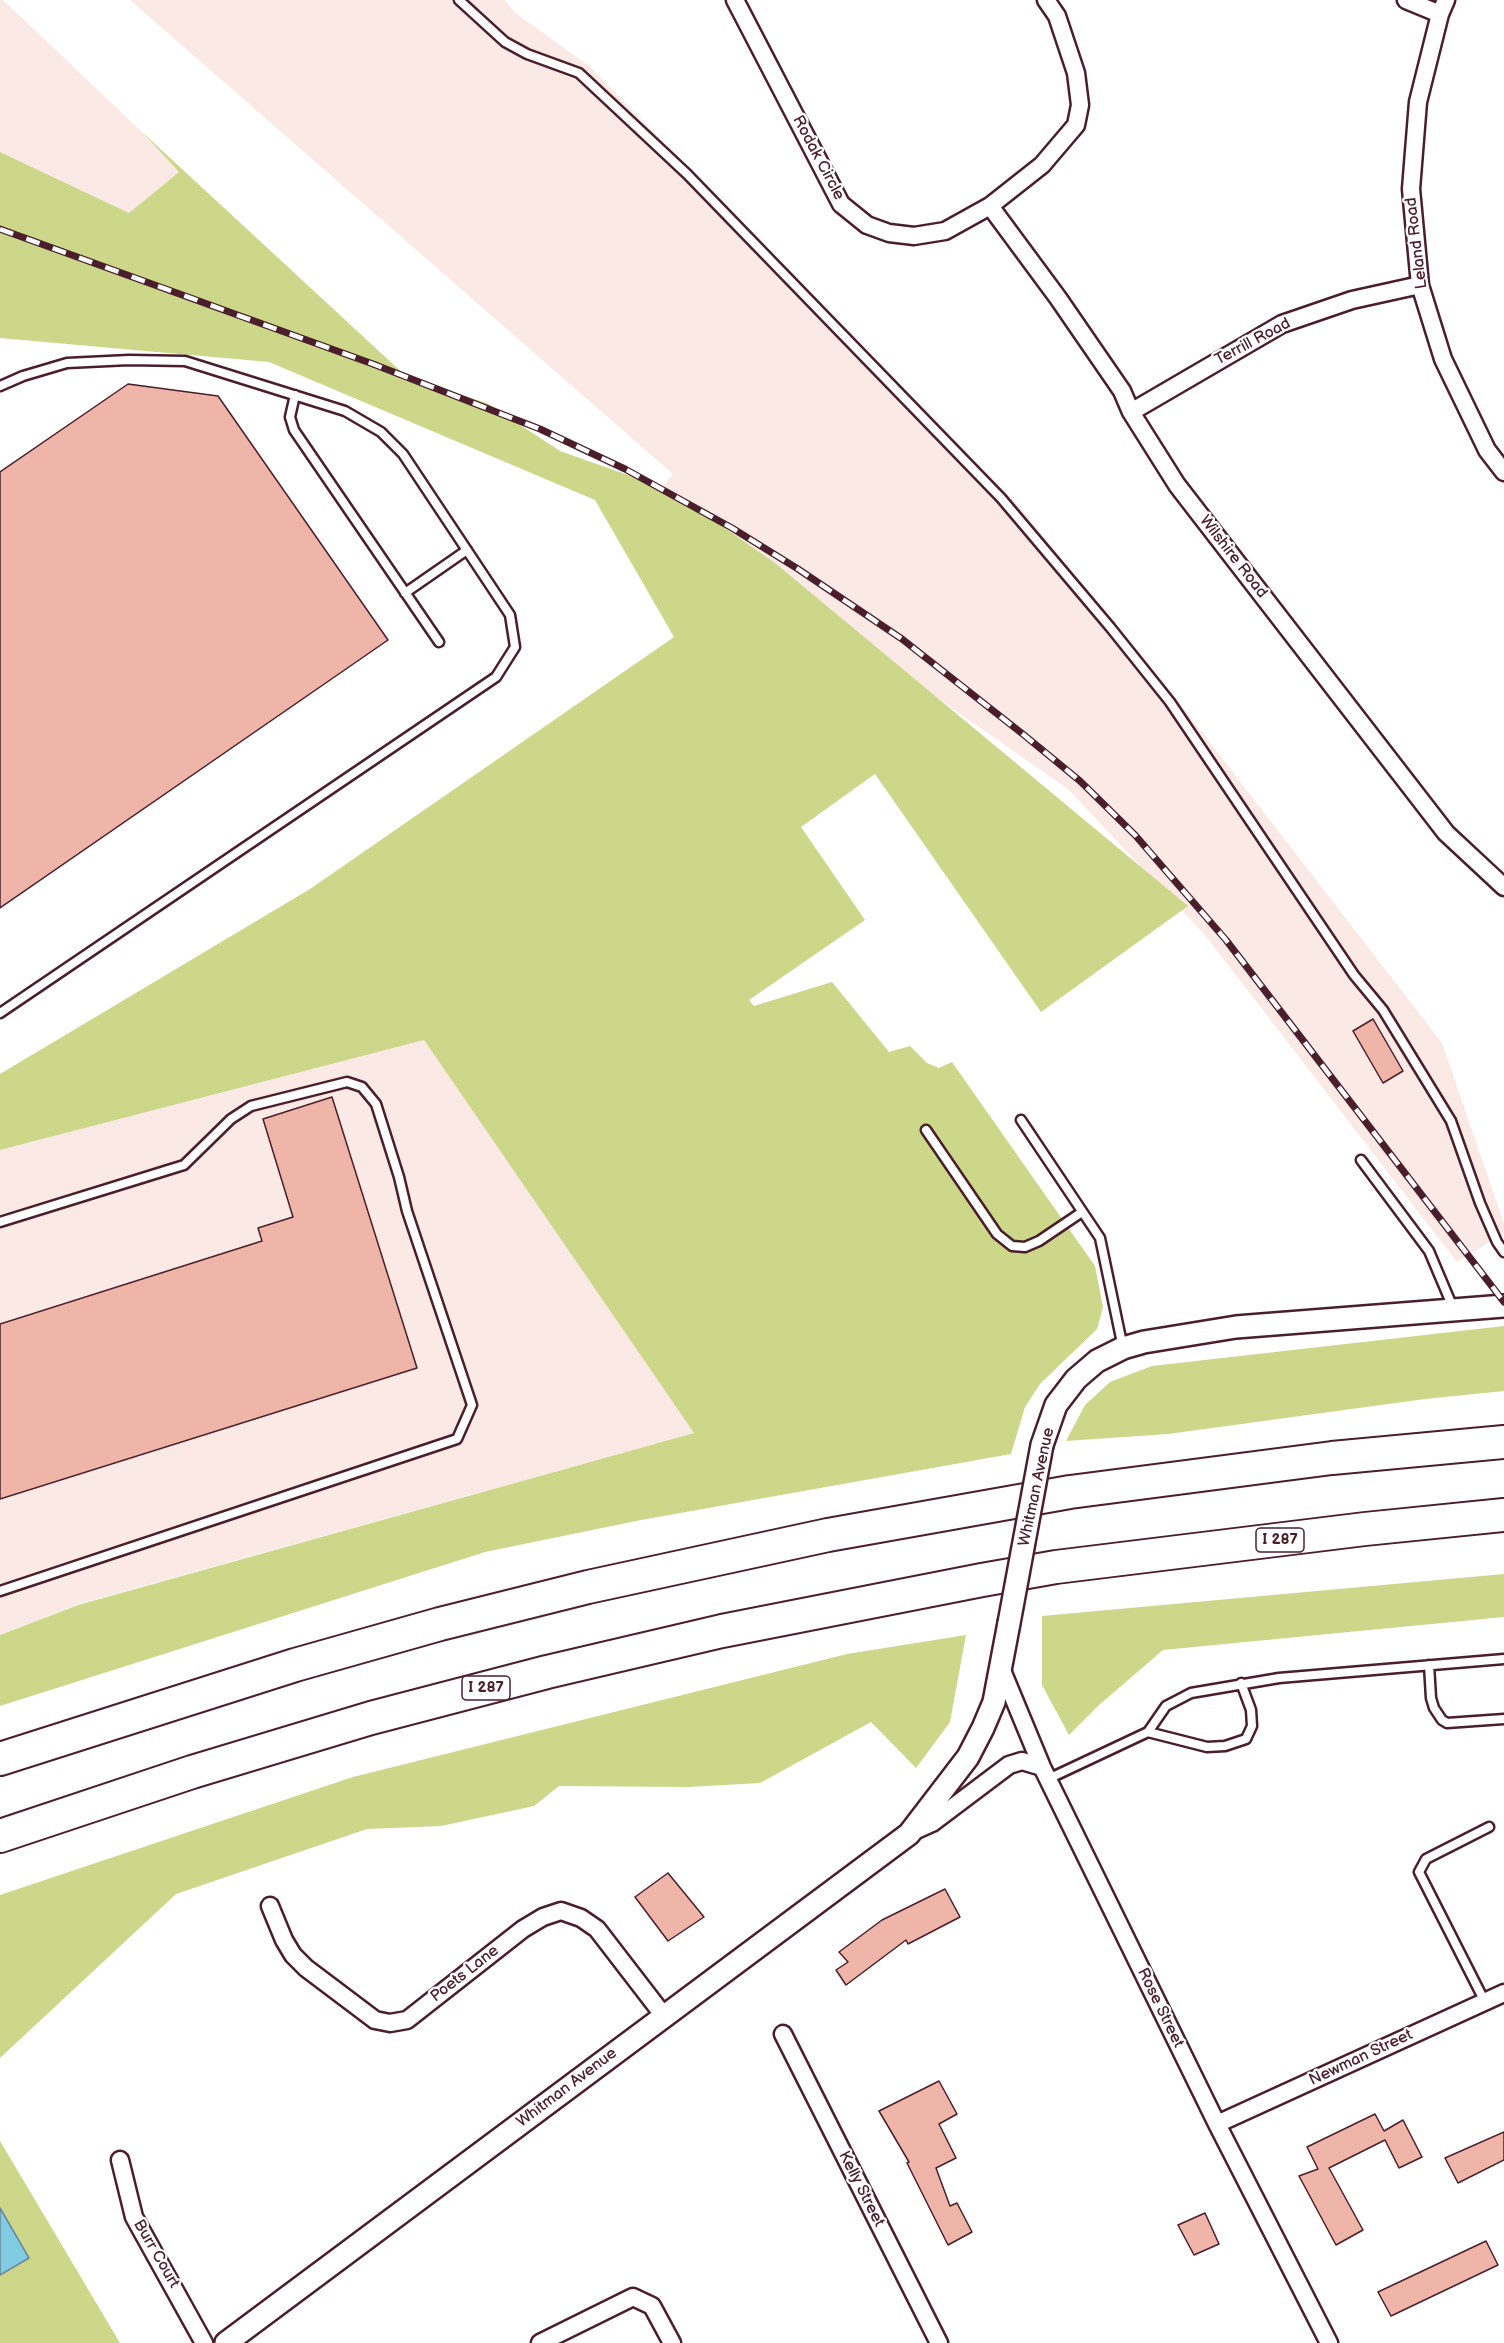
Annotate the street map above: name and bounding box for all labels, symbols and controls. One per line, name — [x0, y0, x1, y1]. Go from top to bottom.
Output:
street label: Rodak Circle — [788, 112, 848, 204]
street label: Leland Road — [1402, 196, 1432, 290]
street label: Terrill Road — [1212, 314, 1294, 370]
street label: Wilshire Road — [1195, 512, 1271, 602]
street label: Whitman Avenue — [1015, 1426, 1059, 1548]
road number: I 287 — [1256, 1528, 1304, 1552]
road number: I 287 — [462, 1676, 510, 1700]
street label: Poets Lane — [427, 1941, 503, 2007]
street label: Rose Street — [1132, 1965, 1188, 2051]
street label: Newman Street — [1306, 2026, 1416, 2090]
street label: Whitman Avenue — [513, 2044, 621, 2132]
street label: Kelly Street — [834, 2148, 888, 2230]
street label: Burr Court — [129, 2216, 183, 2292]

